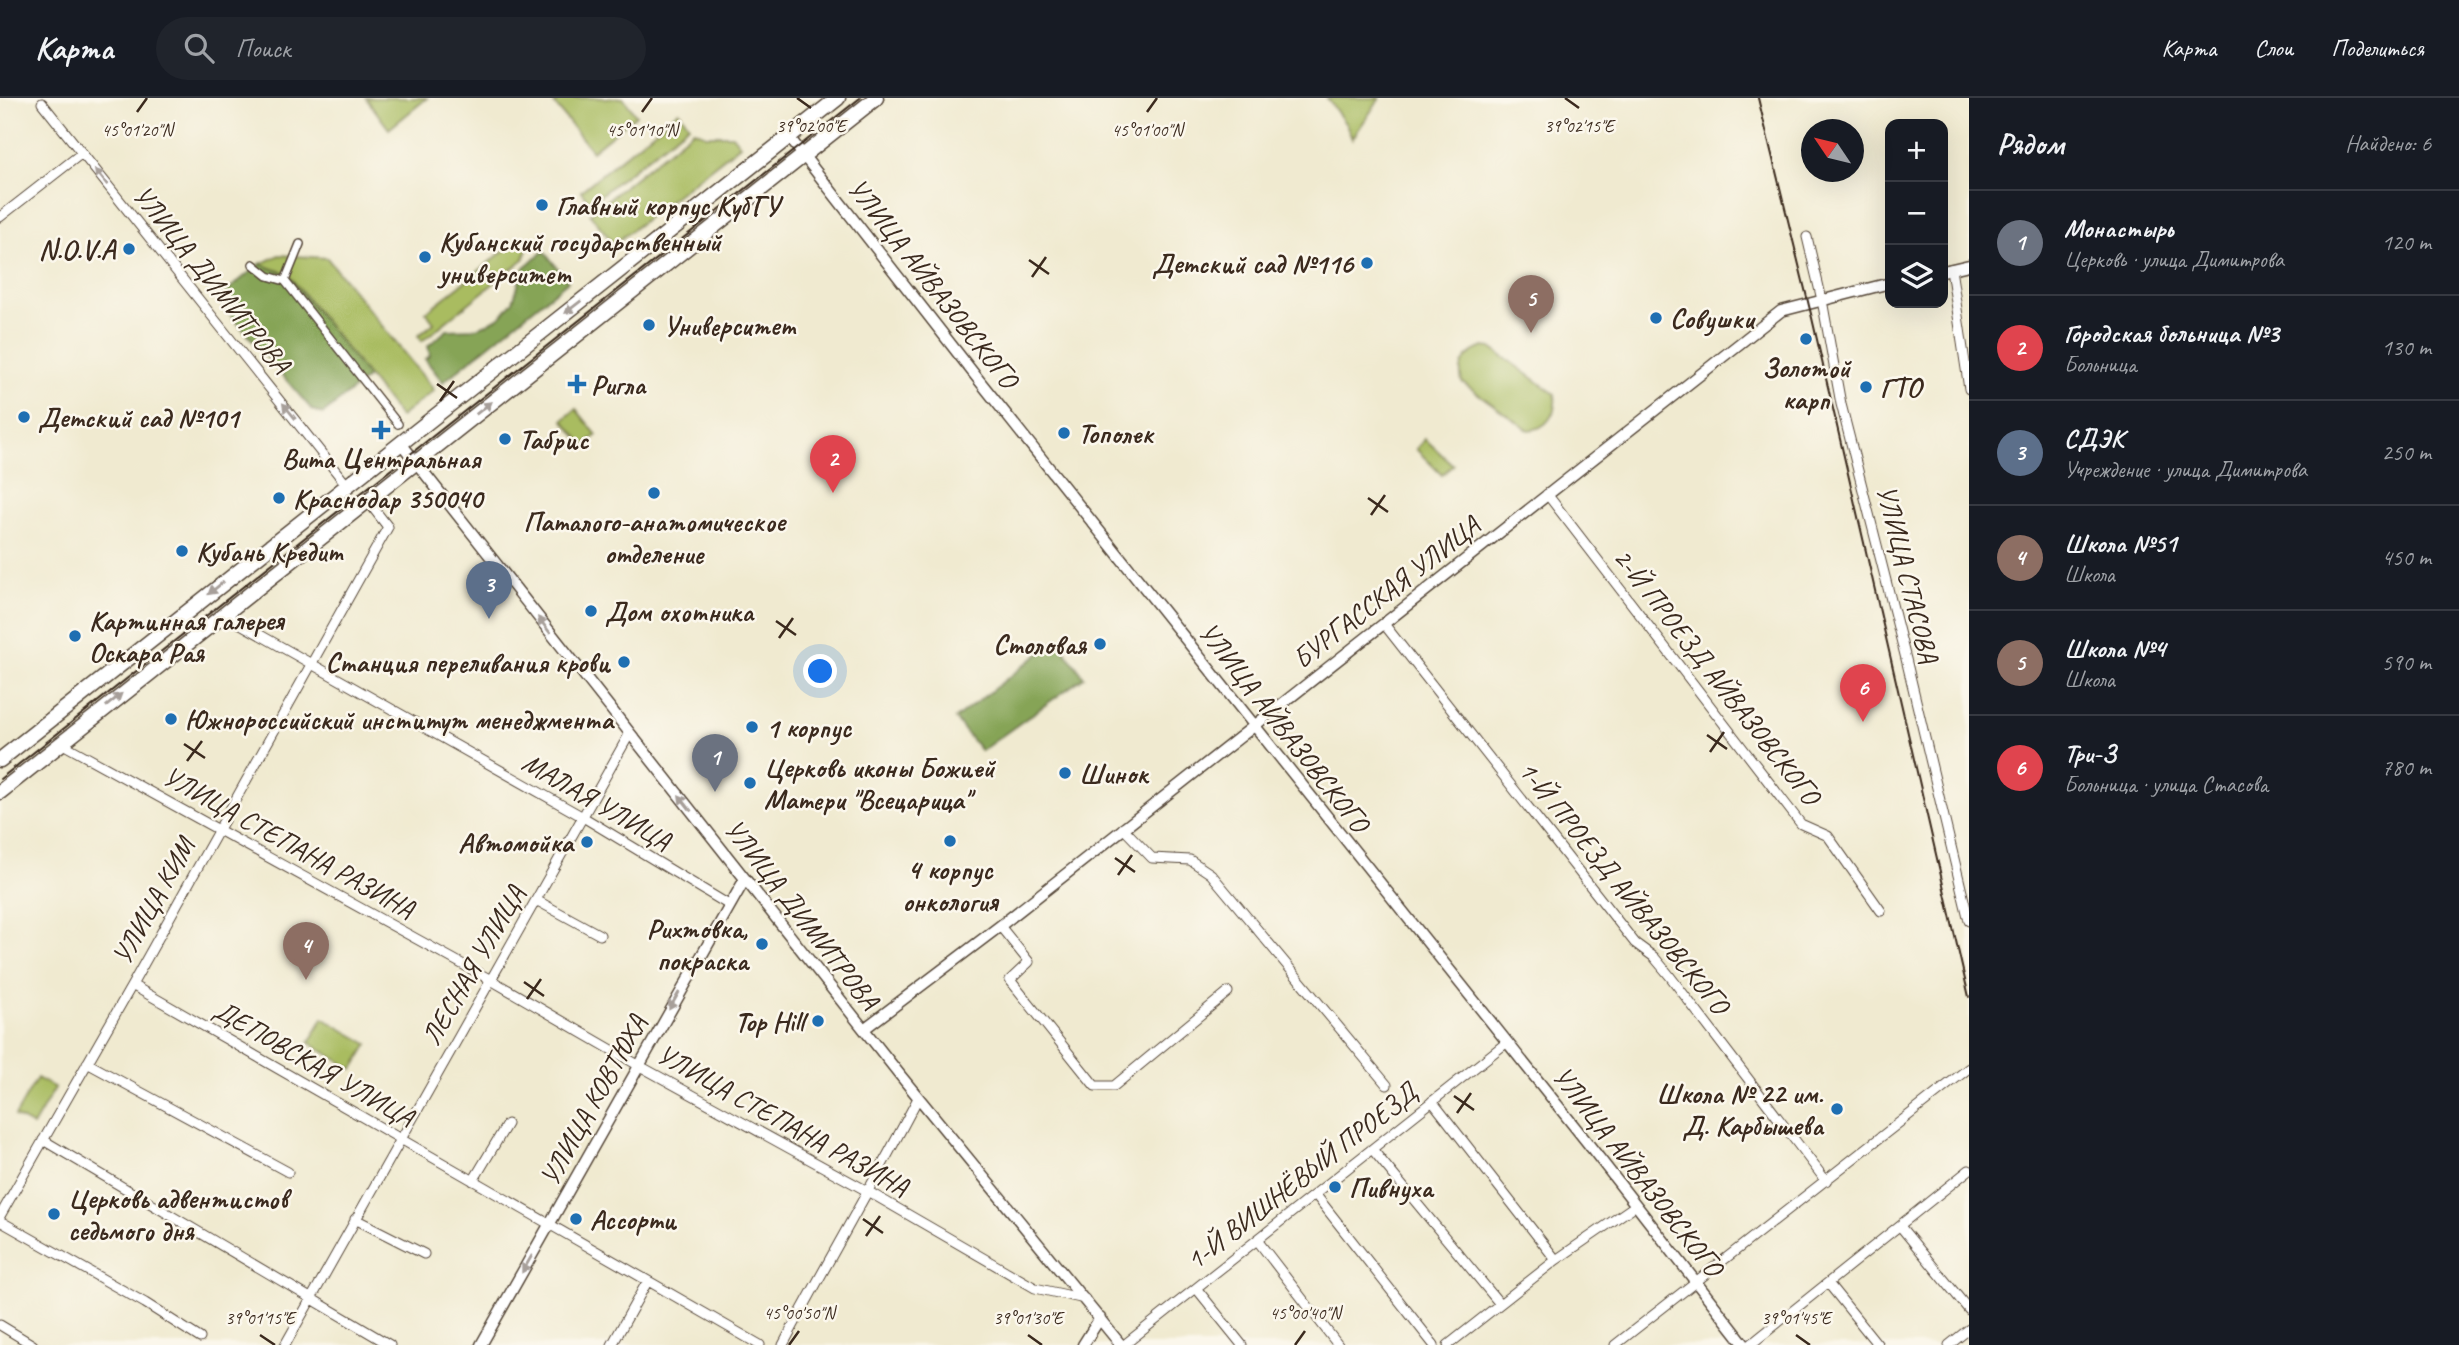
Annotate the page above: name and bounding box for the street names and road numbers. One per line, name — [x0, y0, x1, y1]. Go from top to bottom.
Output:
street label: УЛИЦА АЙВАЗОВСКОГО — [840, 171, 1028, 397]
street label: УЛИЦА ДИМИТРОВА — [125, 178, 300, 382]
street label: УЛИЦА СТАСОВА — [1869, 481, 1947, 667]
street label: БУРГАССКАЯ УЛИЦА — [1285, 507, 1488, 676]
street label: 2-Й ПРОЕЗД АЙВАЗОВСКОГО — [1606, 541, 1830, 814]
street label: УЛИЦА АЙВАЗОВСКОГО — [1191, 615, 1379, 841]
street label: МАЛАЯ УЛИЦА — [516, 744, 679, 858]
street label: 1-Й ПРОЕЗД АЙВАЗОВСКОГО — [1511, 753, 1739, 1023]
street label: УЛИЦА СТЕПАНА РАЗИНА — [157, 758, 422, 926]
street label: УЛИЦА ДИМИТРОВА — [717, 812, 888, 1018]
street label: УЛИЦА КИМ — [104, 829, 203, 970]
street label: ЛЕСНАЯ УЛИЦА — [413, 878, 533, 1051]
street label: ДЕПОВСКАЯ УЛИЦА — [208, 992, 422, 1135]
street label: УЛИЦА КОВТЮХА — [532, 1008, 655, 1192]
street label: УЛИЦА СТЕПАНА РАЗИНА — [651, 1036, 916, 1204]
street label: УЛИЦА АЙВАЗОВСКОГО — [1545, 1059, 1733, 1285]
street label: 1-Й ВИШНЁВЫЙ ПРОЕЗД — [1179, 1073, 1426, 1277]

